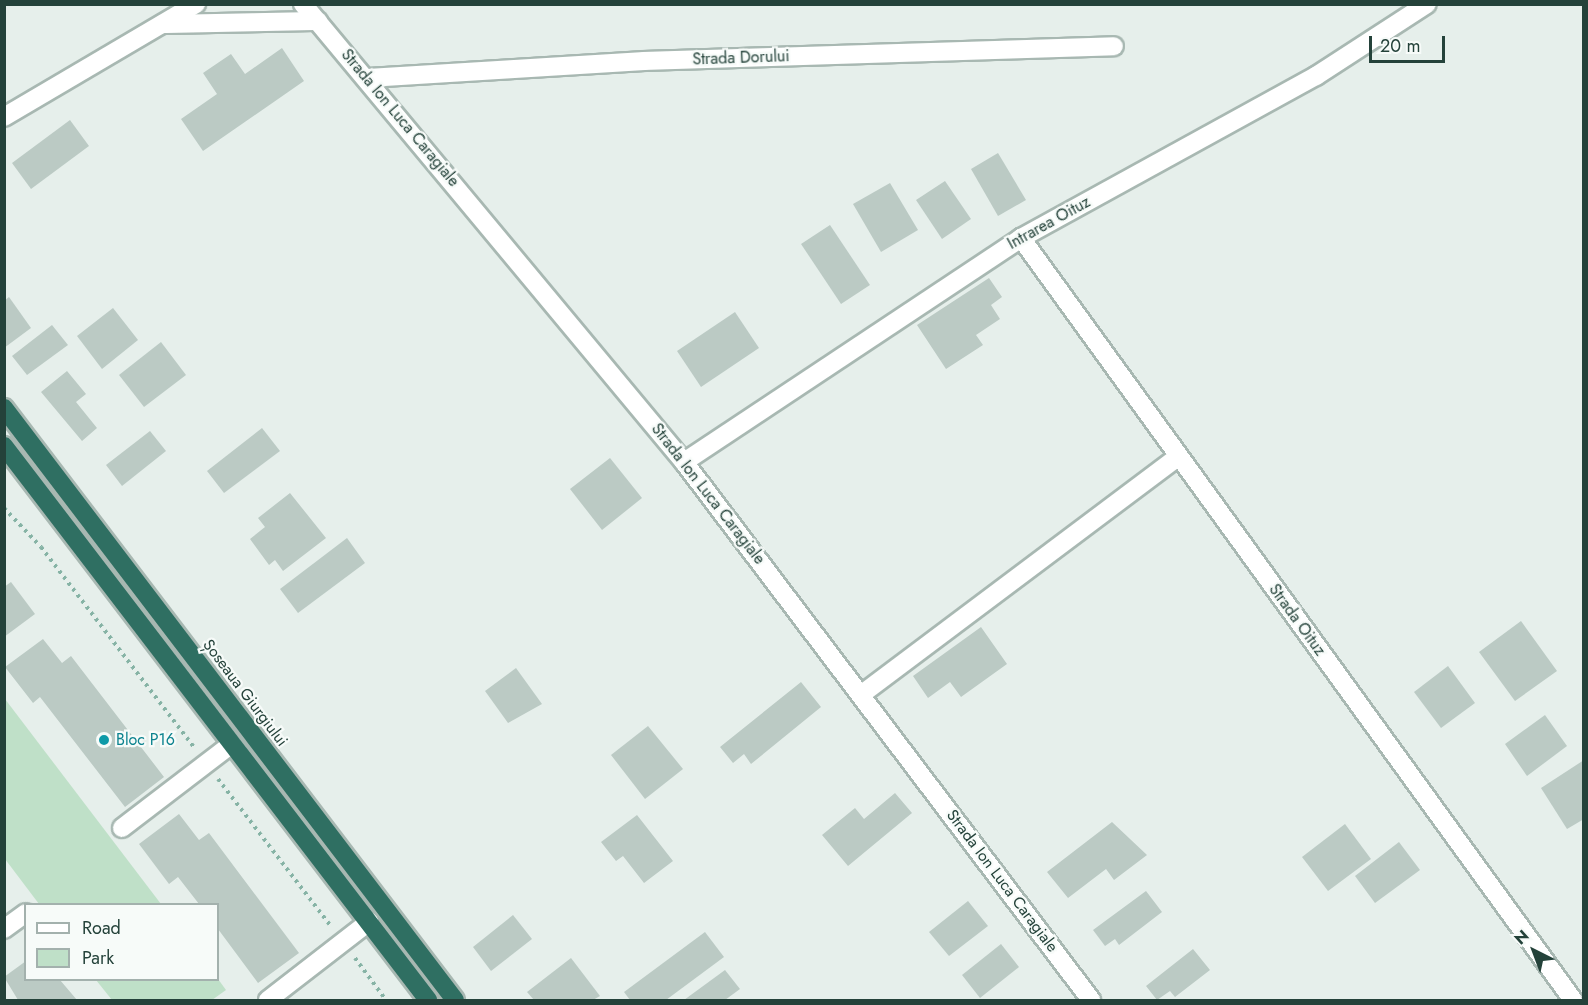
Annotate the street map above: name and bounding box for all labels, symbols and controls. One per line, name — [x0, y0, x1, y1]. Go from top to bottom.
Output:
scale bar — [1372, 24, 1448, 62]
text: 20 m — [1380, 33, 1420, 59]
street label: Strada Ion Luca Caragiale — [337, 45, 463, 191]
street label: Strada Dorului — [692, 47, 790, 69]
street label: Intrarea Oituz — [1004, 192, 1094, 254]
street label: Strada Ion Luca Caragiale — [647, 420, 769, 568]
street label: Strada Oituz — [1265, 580, 1329, 660]
street label: Șoseaua Giurgiului — [199, 636, 291, 750]
place label: Bloc P16 — [116, 730, 175, 750]
marker: Bloc P16 — [97, 733, 111, 747]
street label: Strada Ion Luca Caragiale — [942, 806, 1062, 956]
legend — [24, 903, 219, 981]
text: Road — [82, 915, 121, 941]
north arrow — [1504, 921, 1564, 981]
text: N — [1509, 924, 1534, 950]
text: Park — [82, 945, 114, 971]

